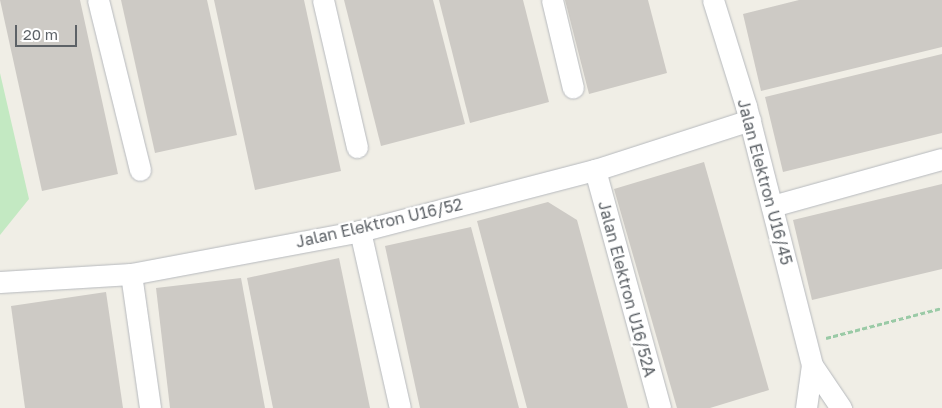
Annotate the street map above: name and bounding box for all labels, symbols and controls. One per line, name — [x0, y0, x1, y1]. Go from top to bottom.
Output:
scale bar — [18, 15, 80, 47]
text: 20 m — [23, 25, 58, 43]
street label: Jalan Elektron U16/45 — [734, 97, 796, 267]
street label: Jalan Elektron U16/52 — [294, 194, 464, 252]
street label: Jalan Elektron U16/52A — [594, 199, 660, 379]

